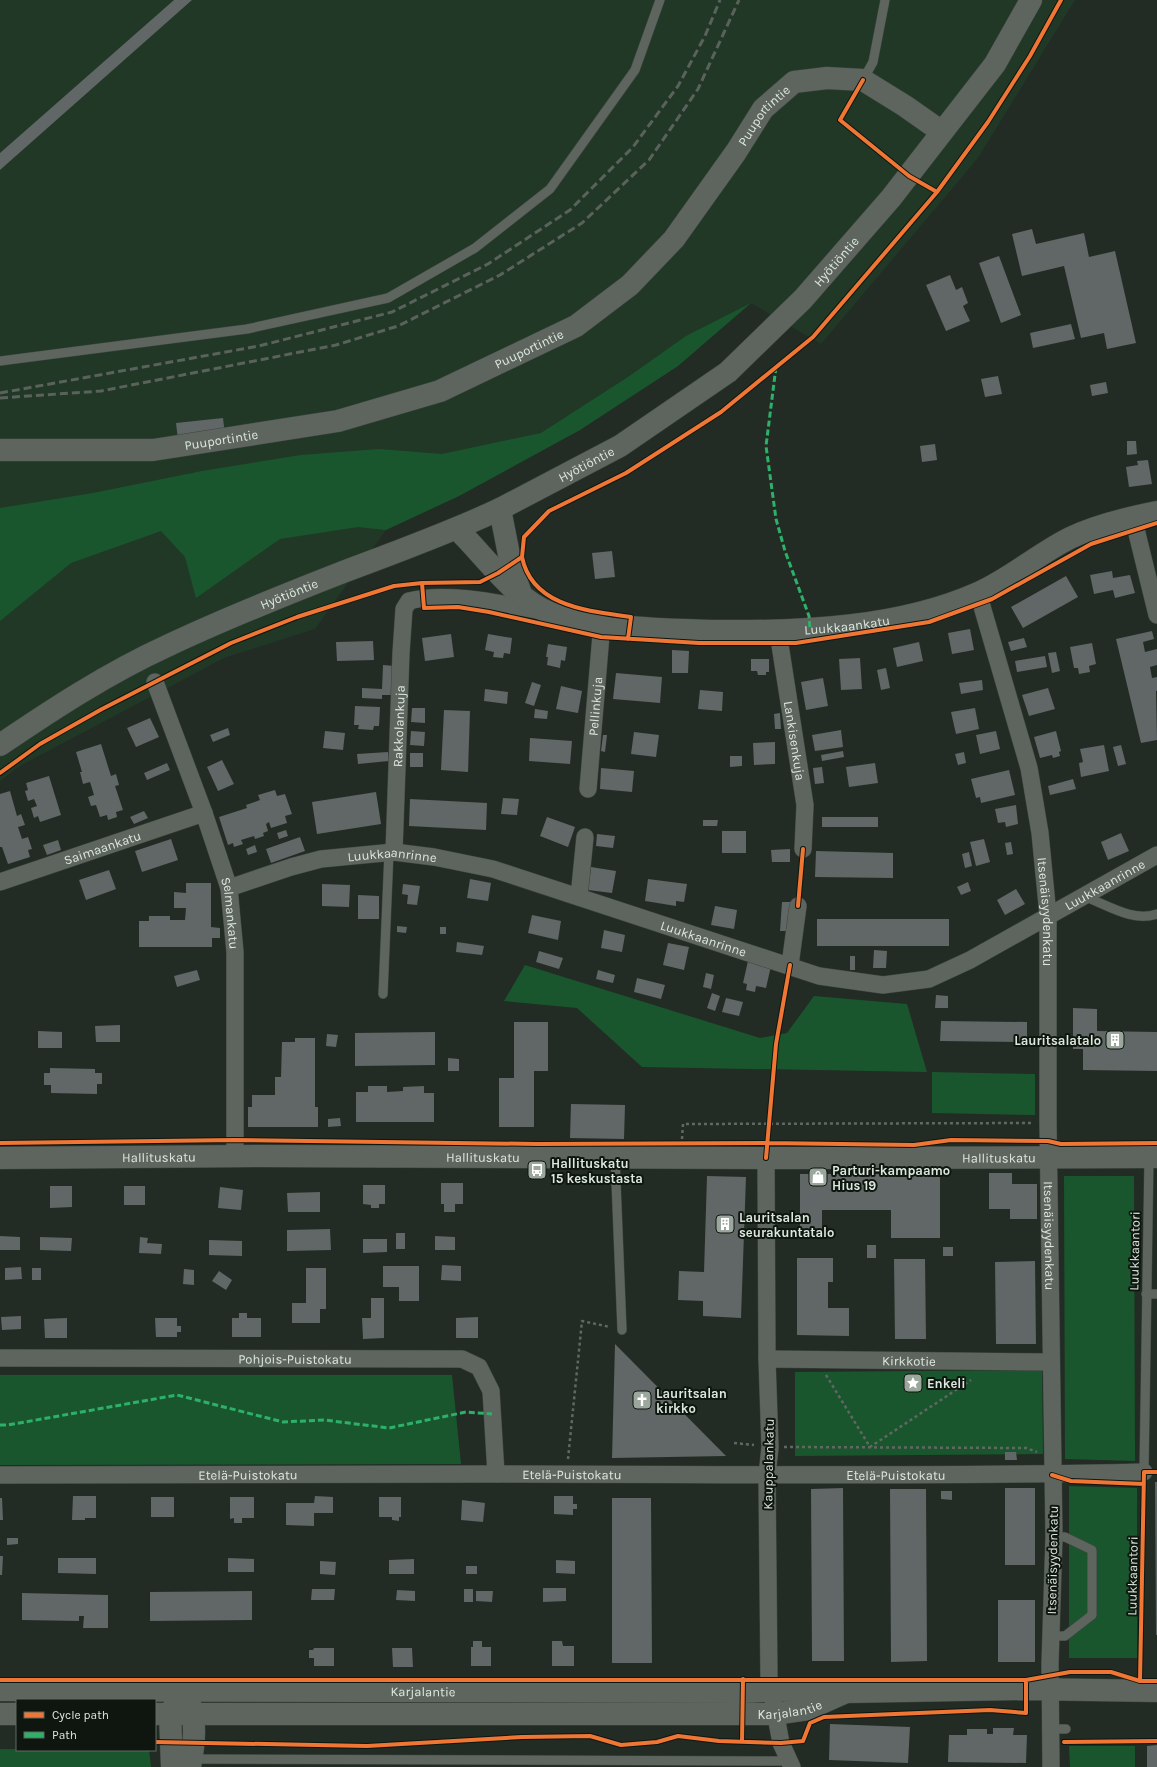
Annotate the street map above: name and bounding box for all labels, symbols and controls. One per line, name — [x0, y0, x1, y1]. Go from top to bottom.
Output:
street label: Puuportintie — [735, 82, 793, 148]
street label: Hyötiöntie — [811, 233, 862, 289]
street label: Puuportintie — [492, 326, 566, 372]
street label: Puuportintie — [183, 427, 259, 453]
street label: Hyötiöntie — [556, 443, 617, 485]
street label: Hyötiöntie — [258, 575, 320, 612]
street label: Luukkaankatu — [804, 613, 891, 637]
street label: Pellinkuja — [586, 676, 605, 737]
street label: Rakkolankuja — [390, 685, 408, 767]
street label: Lankisenkuja — [781, 700, 808, 782]
street label: Saimaankatu — [62, 828, 143, 868]
street label: Luukkaanrinne — [347, 845, 438, 865]
street label: Luukkaanrinne — [1062, 856, 1148, 913]
street label: Itsenäisyydenkatu — [1034, 857, 1055, 966]
street label: Selmankatu — [218, 875, 242, 950]
street label: Luukkaanrinne — [658, 917, 749, 960]
building icon: Lauritsalatalo — [1104, 1029, 1126, 1051]
place label: Lauritsalatalo — [1014, 1033, 1101, 1048]
street label: Hallituskatu — [122, 1149, 196, 1165]
street label: Hallituskatu — [446, 1150, 520, 1165]
street label: Hallituskatu — [962, 1150, 1036, 1166]
place label: Hallituskatu 15 keskustasta — [551, 1156, 643, 1186]
bus stop icon: Hallituskatu 15 keskustasta — [526, 1159, 548, 1181]
place label: Parturi-kampaamo Hius 19 — [832, 1163, 950, 1193]
shop icon: Parturi-kampaamo Hius 19 — [807, 1166, 829, 1188]
street label: Itsenäisyydenkatu — [1041, 1181, 1057, 1290]
place label: Lauritsalan seurakuntatalo — [739, 1210, 834, 1240]
street label: Luukkaantori — [1126, 1211, 1143, 1291]
building icon: Lauritsalan seurakuntatalo — [714, 1213, 736, 1235]
street label: Pohjois-Puistokatu — [238, 1352, 352, 1367]
street label: Kirkkotie — [882, 1353, 936, 1369]
place icon: Enkeli — [902, 1372, 924, 1394]
place label: Enkeli — [927, 1376, 966, 1391]
place label: Lauritsalan kirkko — [656, 1386, 727, 1416]
church icon: Lauritsalan kirkko — [631, 1389, 653, 1411]
street label: Kauppalankatu — [760, 1418, 777, 1510]
street label: Etelä-Puistokatu — [198, 1467, 298, 1483]
street label: Etelä-Puistokatu — [522, 1467, 622, 1482]
street label: Etelä-Puistokatu — [846, 1468, 946, 1483]
street label: Itsenäisyydenkatu — [1044, 1505, 1061, 1615]
street label: Luukkaantori — [1124, 1536, 1141, 1616]
street label: Karjalantie — [390, 1684, 456, 1699]
street label: Karjalantie — [757, 1697, 825, 1722]
legend — [16, 1699, 156, 1751]
text: Cycle path — [52, 1708, 109, 1722]
text: Path — [52, 1728, 77, 1742]

